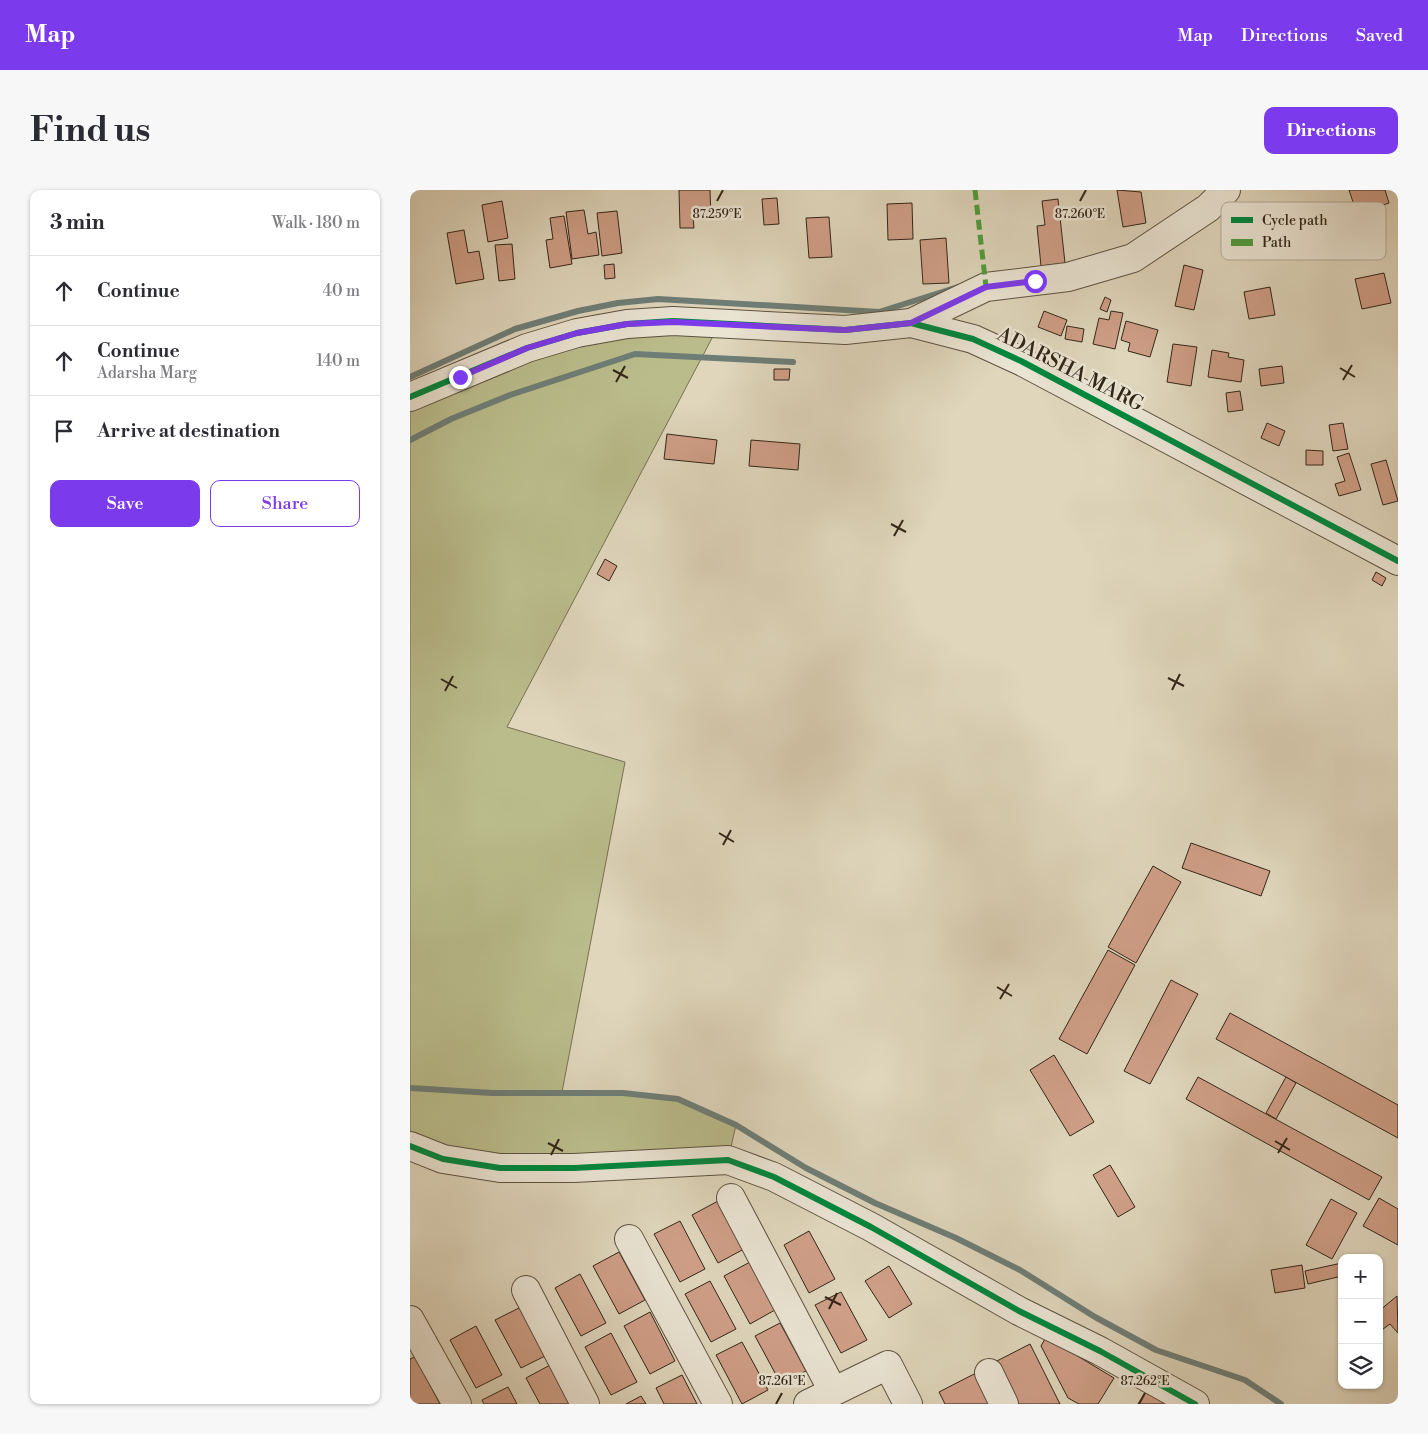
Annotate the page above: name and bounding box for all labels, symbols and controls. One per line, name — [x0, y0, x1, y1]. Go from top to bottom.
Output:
text: Map — [25, 20, 75, 50]
text: Map — [1177, 24, 1213, 47]
text: Directions — [1241, 24, 1328, 47]
text: Saved — [1356, 24, 1403, 47]
button: Directions — [1264, 107, 1398, 154]
text: Find us — [30, 109, 150, 152]
legend — [1221, 202, 1386, 260]
text: 87.259°E — [692, 207, 742, 222]
text: 87.260°E — [1055, 207, 1105, 222]
text: 3 min — [50, 210, 105, 236]
text: Cycle path — [1262, 212, 1328, 230]
text: Walk · 180 m — [272, 213, 360, 233]
text: Path — [1262, 234, 1292, 252]
route start — [1024, 270, 1047, 293]
icon: ahead — [50, 277, 78, 305]
text: Continue — [97, 279, 180, 303]
text: 40 m — [323, 281, 360, 301]
street label: ADARSHA MARG — [992, 322, 1148, 418]
text: Continue — [97, 339, 180, 363]
icon: ahead — [50, 347, 78, 375]
text: 140 m — [316, 351, 360, 371]
text: Adarsha Marg — [97, 363, 197, 383]
route end — [449, 366, 472, 389]
icon: arrive — [50, 417, 78, 445]
text: Arrive at destination — [97, 419, 280, 443]
button: Save — [50, 480, 200, 527]
button: Share — [210, 480, 360, 527]
map controls — [1338, 1254, 1383, 1389]
button: + — [1338, 1254, 1383, 1299]
button: − — [1338, 1299, 1383, 1344]
button: layers — [1338, 1344, 1383, 1389]
text: 87.261°E — [758, 1374, 806, 1389]
text: 87.262°E — [1120, 1374, 1170, 1389]

